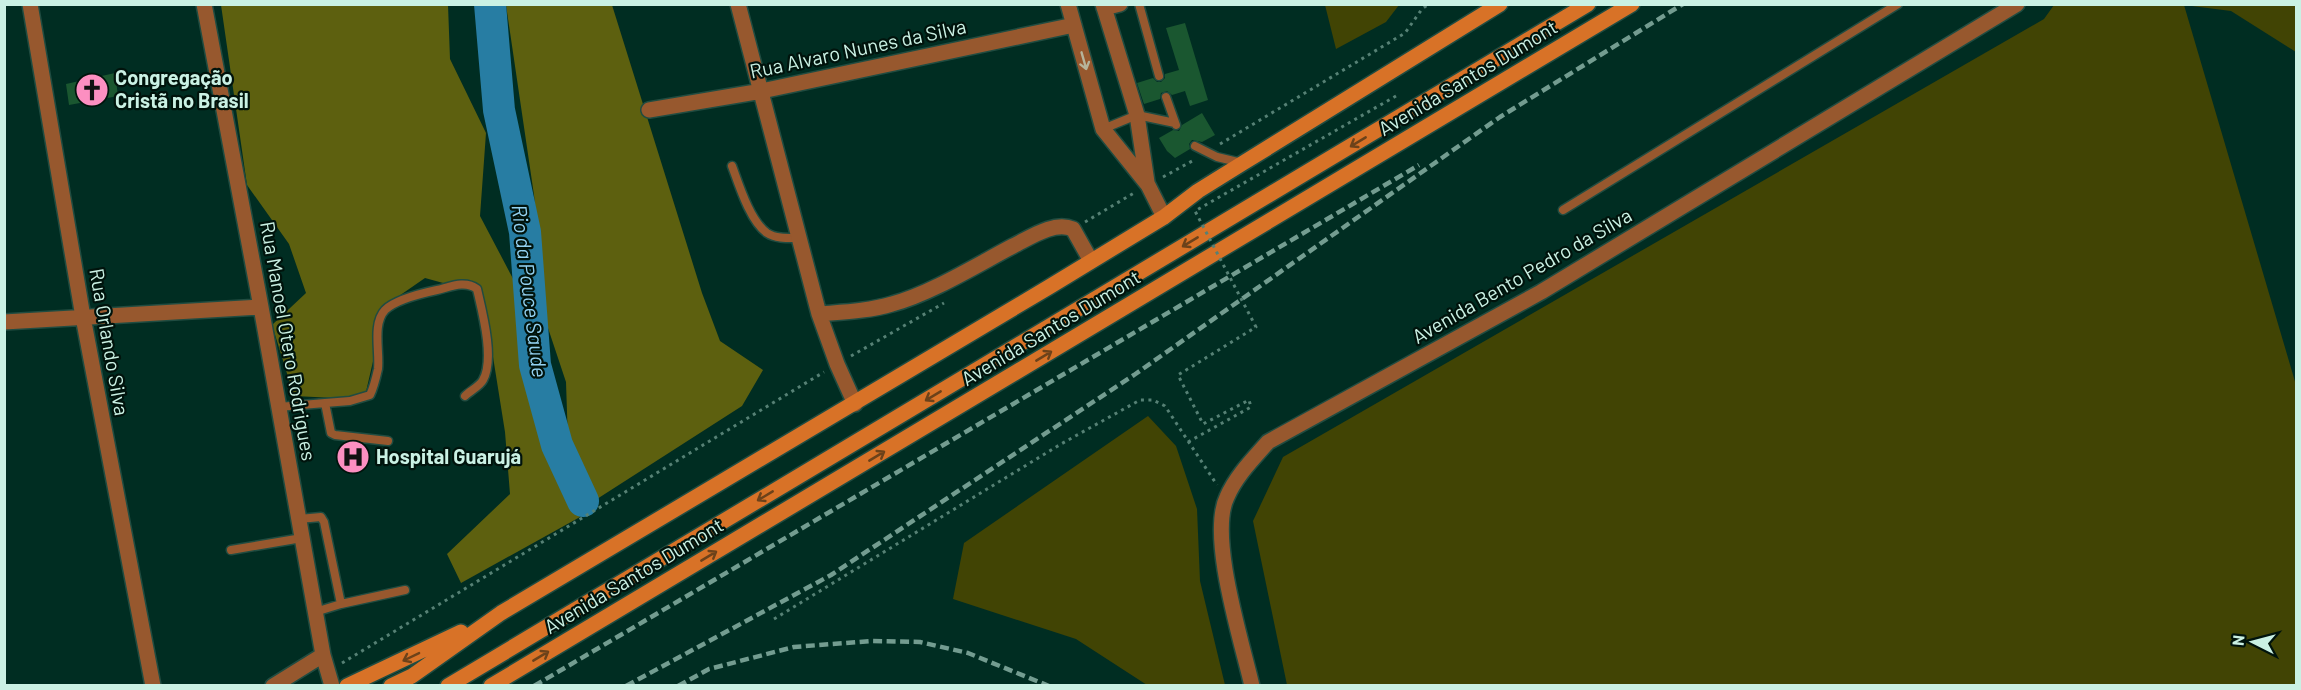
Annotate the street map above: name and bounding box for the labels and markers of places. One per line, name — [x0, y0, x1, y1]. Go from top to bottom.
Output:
place label: Congregação Cristã no Brasil — [115, 65, 249, 112]
church icon: Congregação Cristã no Brasil — [74, 72, 110, 108]
hospital icon: Hospital Guarujá — [335, 439, 371, 475]
place label: Hospital Guarujá — [376, 444, 521, 468]

